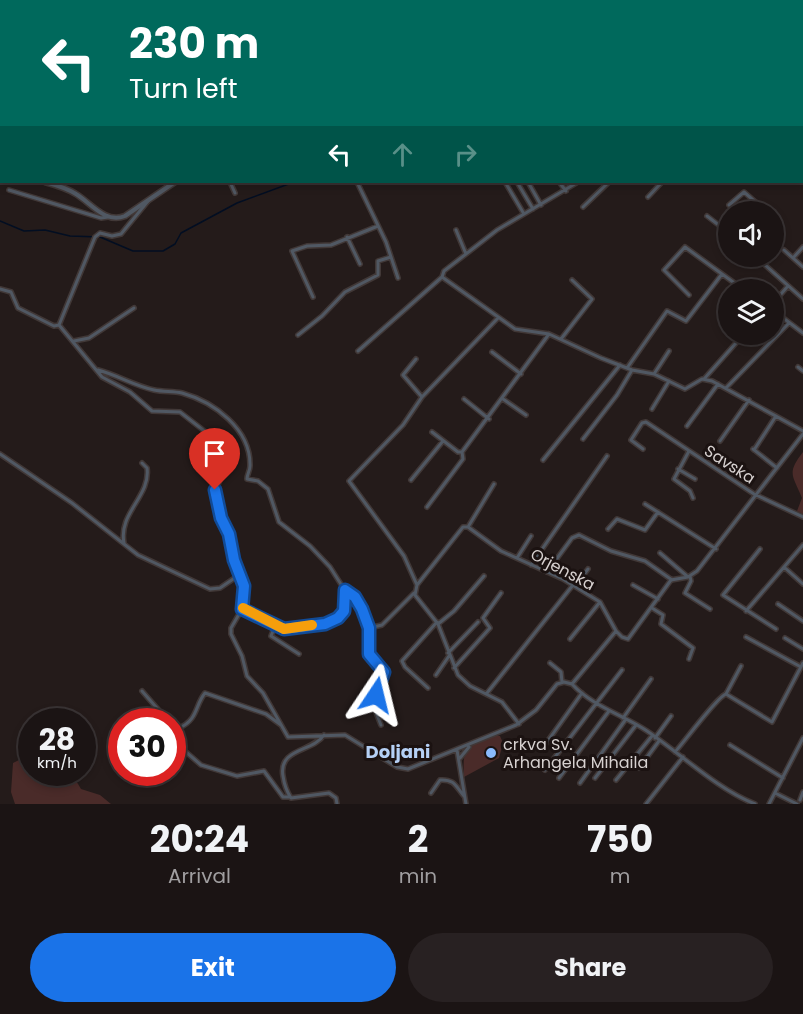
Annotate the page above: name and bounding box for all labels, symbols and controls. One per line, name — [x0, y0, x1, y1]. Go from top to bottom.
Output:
text: 230 m — [129, 14, 259, 73]
icon: left — [30, 24, 108, 102]
text: Turn left — [129, 70, 238, 107]
icon: left — [323, 138, 356, 171]
icon: ahead — [386, 138, 419, 171]
icon: right — [449, 138, 482, 171]
map controls — [718, 201, 784, 345]
button: sound — [718, 201, 784, 267]
button: layers — [718, 279, 784, 345]
pin — [189, 428, 240, 490]
icon: arrive — [198, 437, 231, 470]
street label: Savska — [700, 439, 760, 489]
street label: Orjenska — [526, 543, 599, 596]
position arrow — [344, 663, 408, 727]
speed limit sign: 30 — [108, 708, 186, 786]
text: 28 — [39, 718, 75, 761]
place label: crkva Sv. Arhangela Mihaila — [503, 733, 648, 774]
district label: Doljani — [366, 739, 430, 764]
marker: crkva Sv. Arhangela Mihaila — [484, 746, 498, 760]
text: km/h — [37, 752, 77, 773]
text: 20:24 — [150, 814, 249, 865]
text: 2 — [408, 814, 428, 865]
text: 750 — [587, 814, 653, 865]
text: Arrival — [168, 862, 231, 890]
text: min — [399, 862, 437, 890]
text: m — [610, 862, 630, 890]
button: Exit — [30, 933, 396, 1002]
button: Share — [408, 933, 773, 1002]

